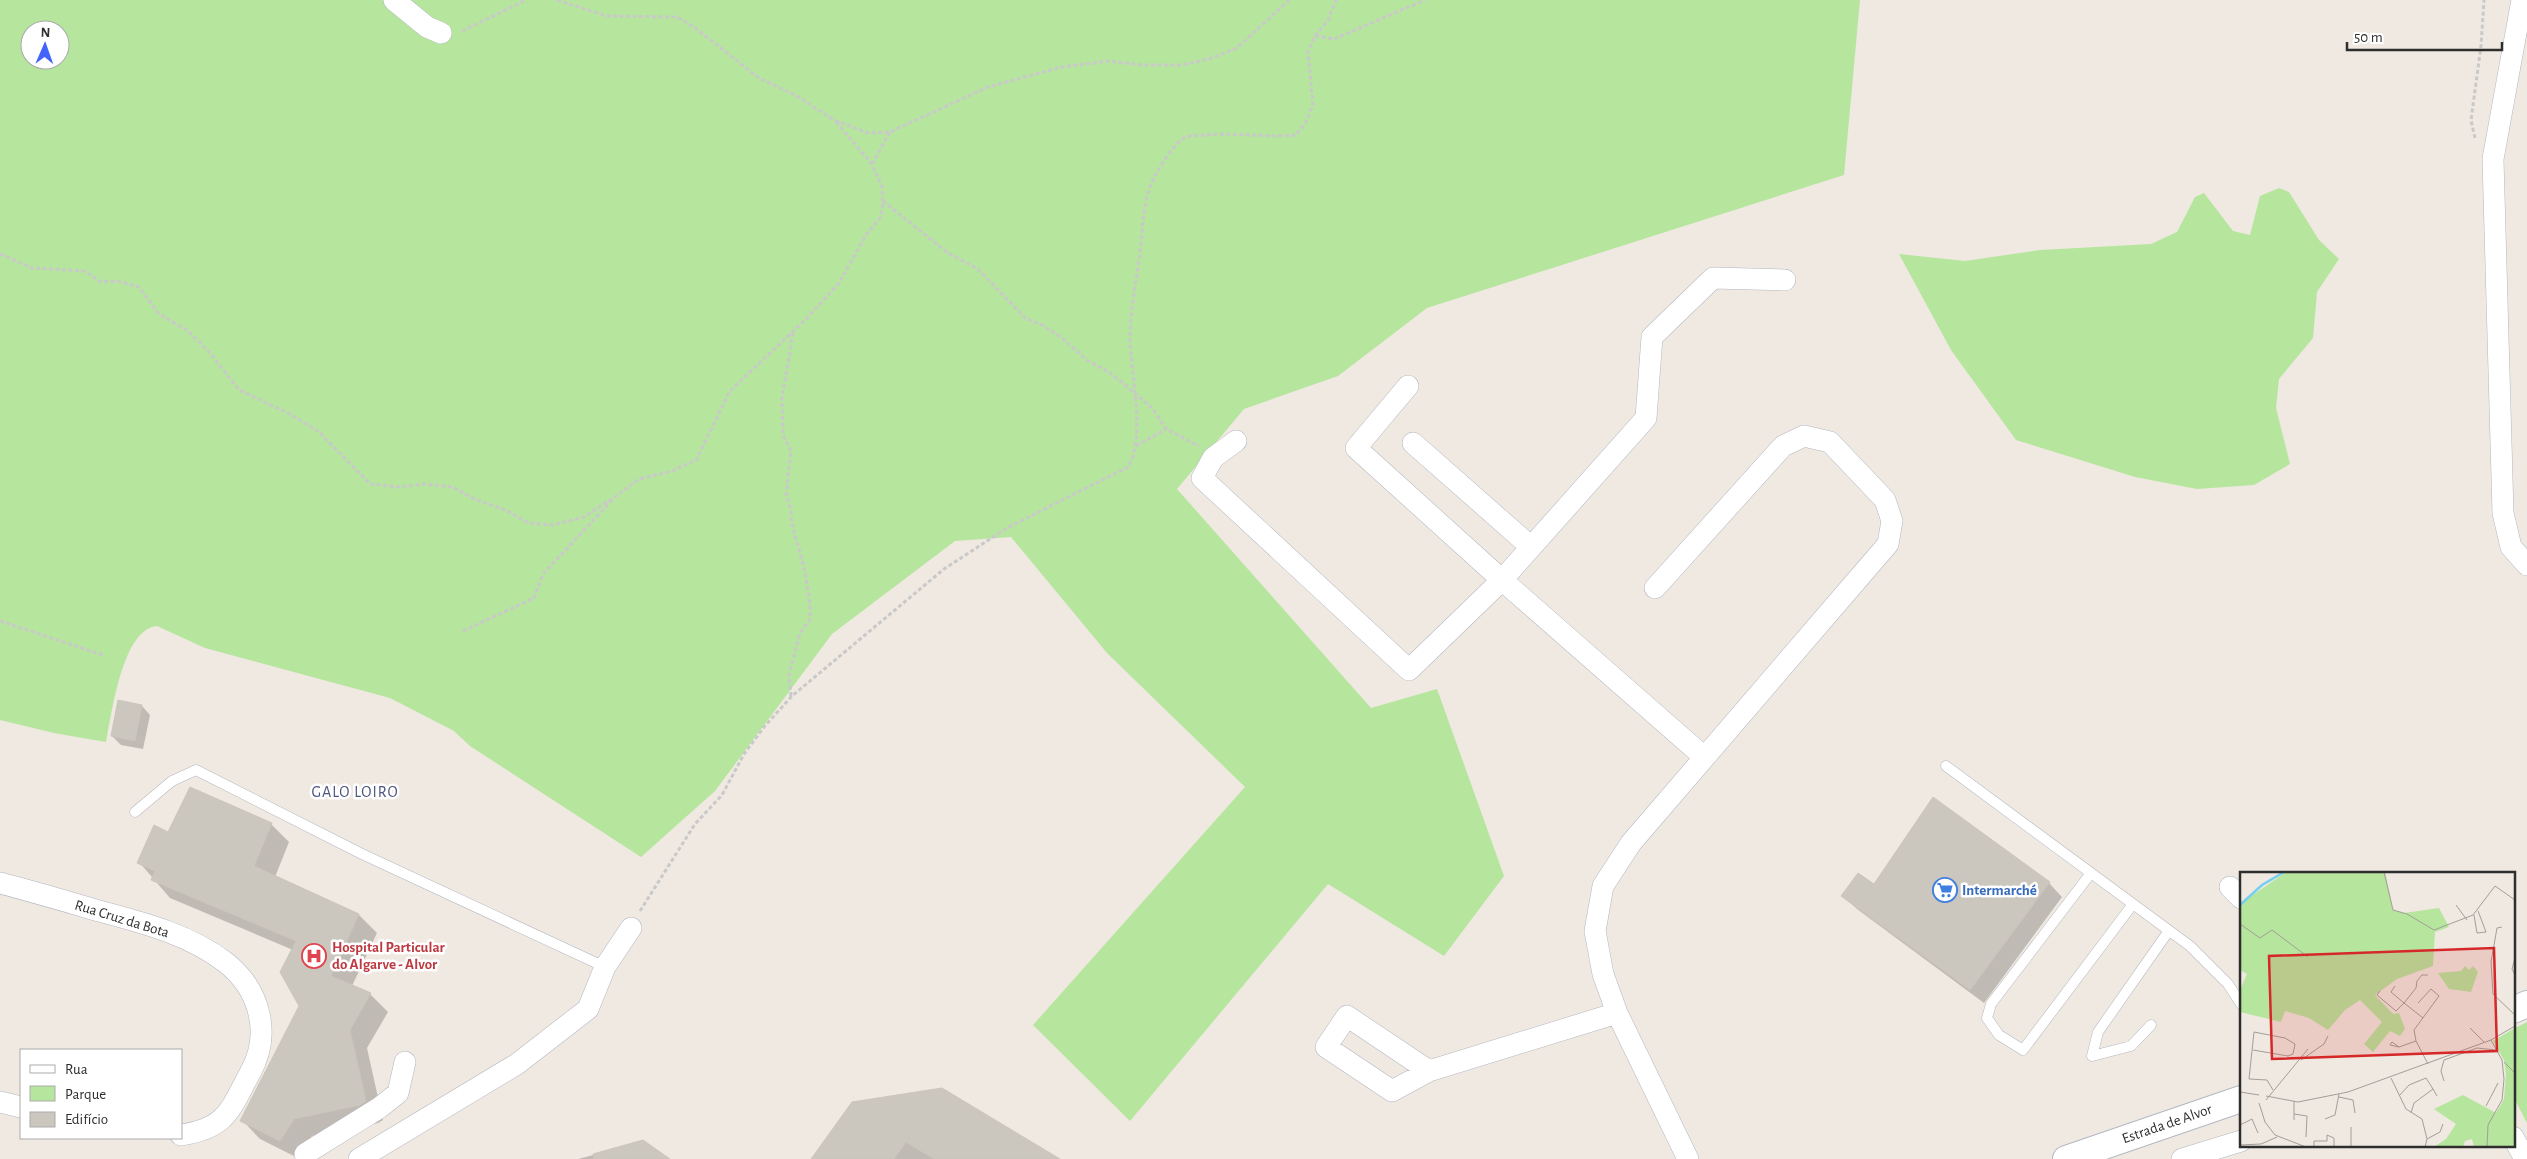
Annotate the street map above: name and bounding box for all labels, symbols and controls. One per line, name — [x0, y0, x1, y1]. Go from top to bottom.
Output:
north arrow — [20, 20, 70, 70]
scale bar — [2347, 20, 2502, 52]
text: N — [40, 26, 51, 40]
text: 50 m — [2354, 30, 2383, 45]
district label: GALO LOIRO — [311, 784, 399, 800]
inset map — [2240, 872, 2514, 1146]
supermarket icon: Intermarché — [1932, 877, 1958, 903]
place label: Intermarché — [1962, 883, 2037, 898]
street label: Rua Cruz da Bota — [73, 898, 171, 941]
place label: Hospital Particular do Algarve - Alvor — [332, 940, 446, 972]
hospital icon: Hospital Particular do Algarve - Alvor — [301, 943, 327, 969]
legend — [20, 1049, 182, 1139]
text: Rua — [65, 1062, 88, 1077]
text: Parque — [65, 1087, 106, 1102]
street label: Estrada de Alvor — [2120, 1102, 2214, 1146]
text: Edifício — [65, 1112, 108, 1127]

